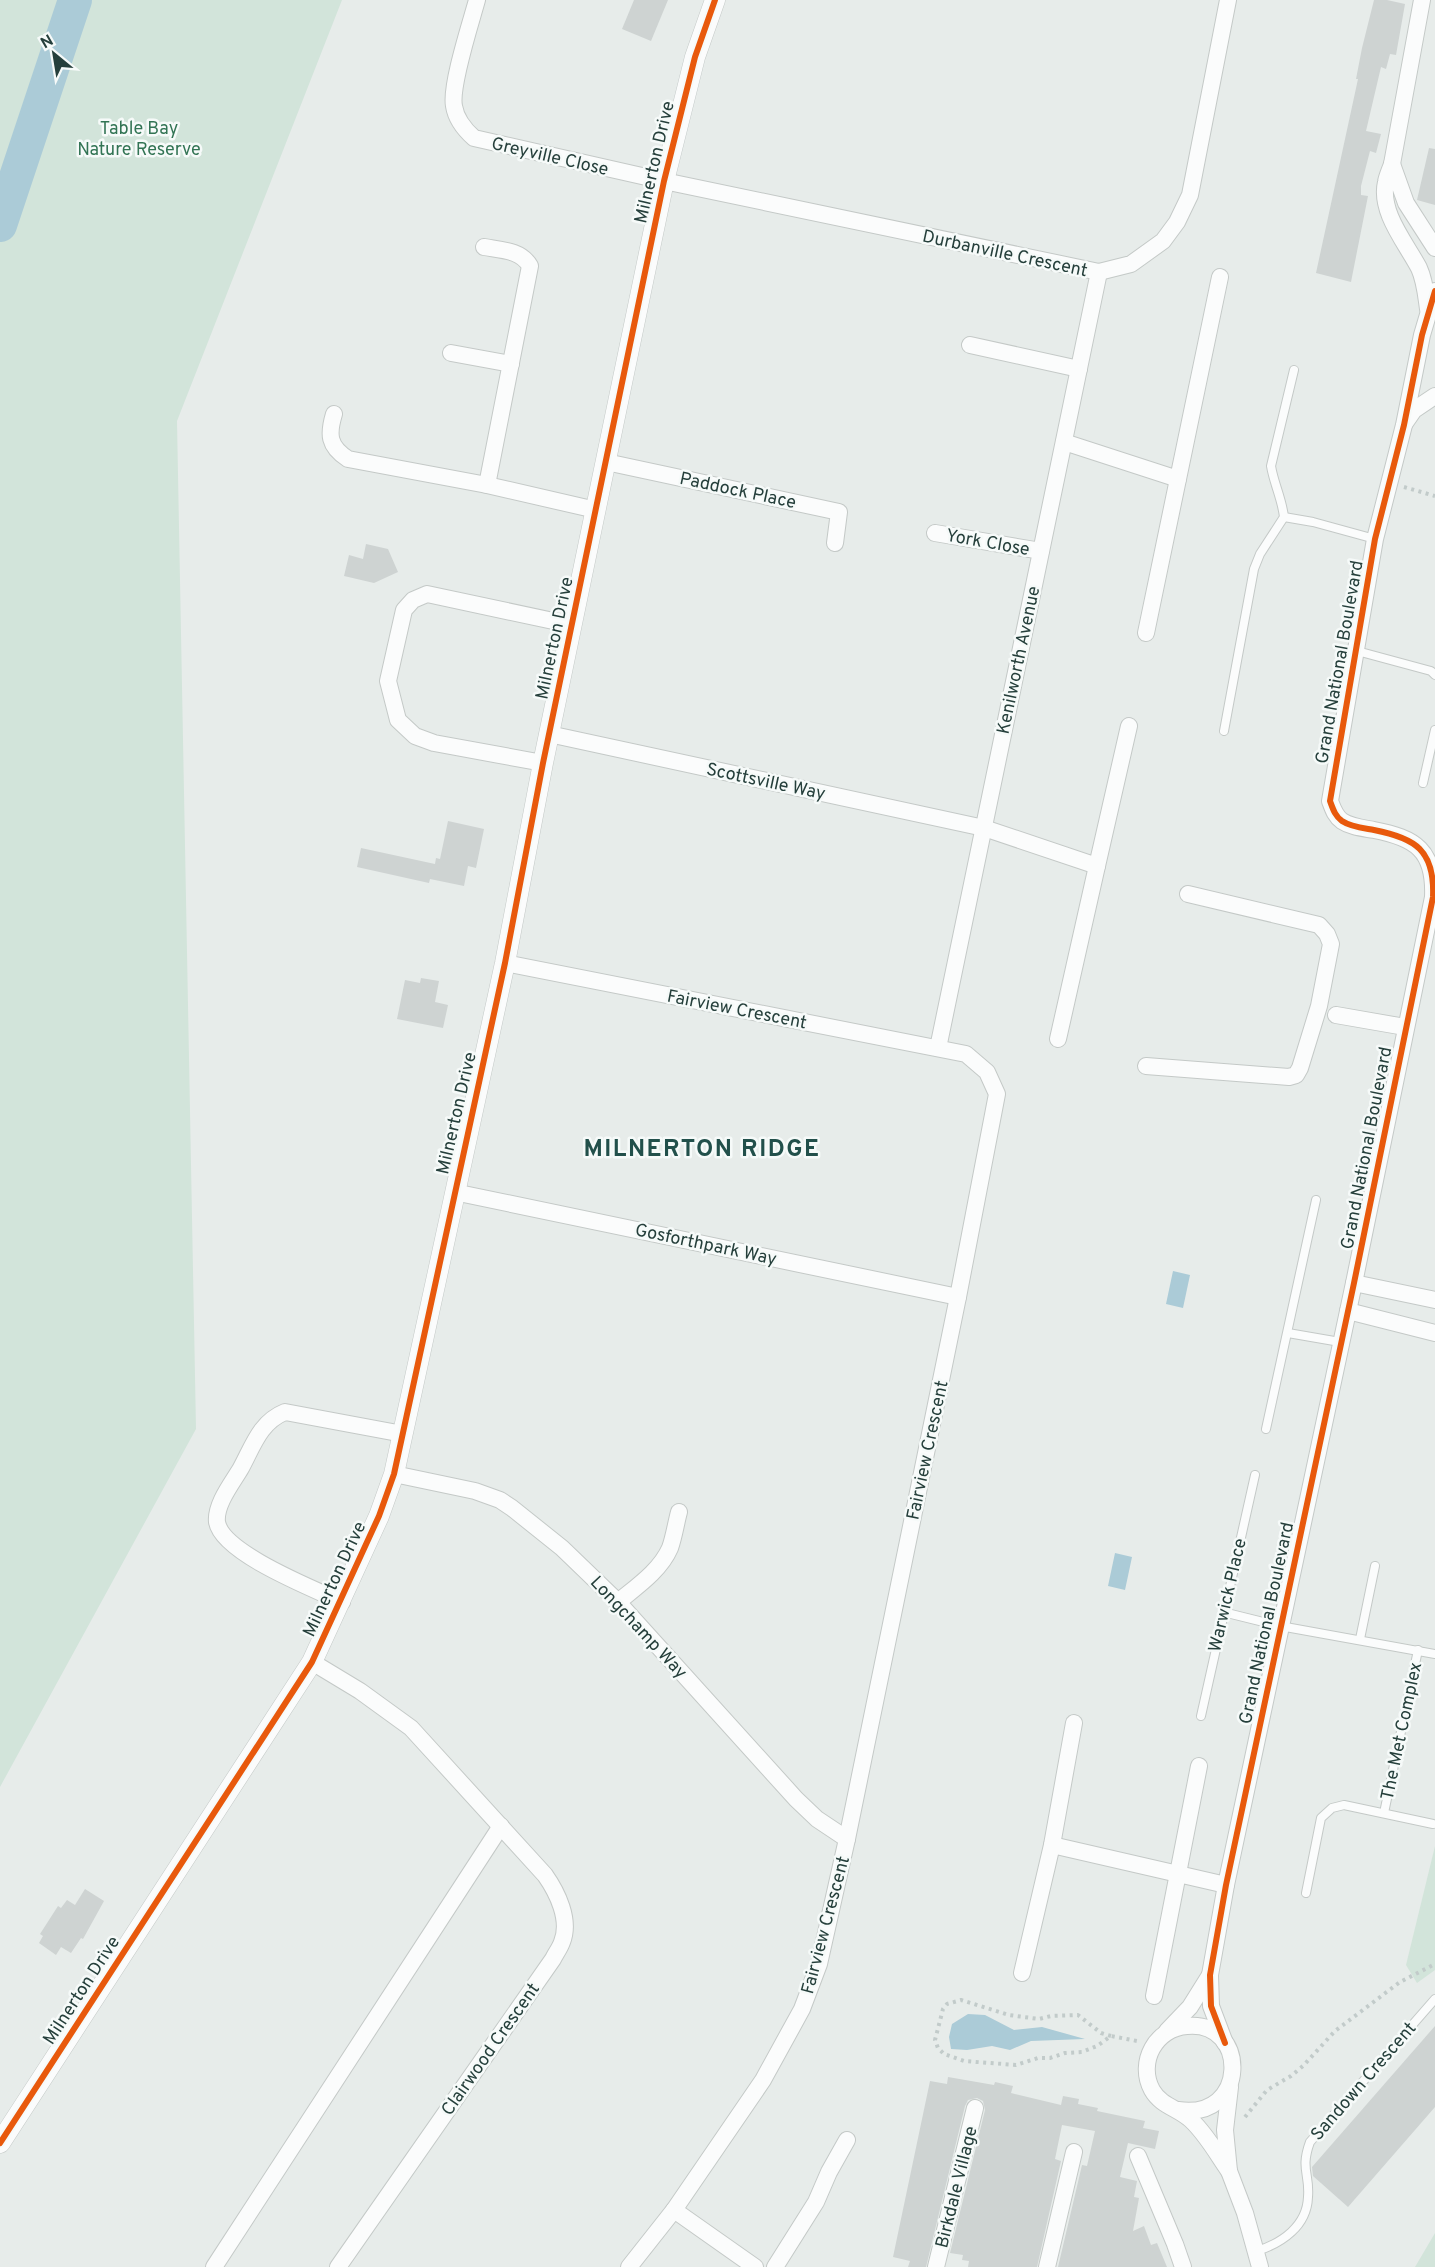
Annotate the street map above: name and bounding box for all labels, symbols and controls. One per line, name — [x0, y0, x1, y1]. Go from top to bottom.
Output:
north arrow — [24, 24, 84, 84]
text: N — [38, 31, 57, 54]
street label: Milnerton Drive — [630, 99, 681, 226]
park label: Table Bay Nature Reserve — [77, 118, 201, 162]
street label: Greyville Close — [489, 133, 611, 182]
street label: Durbanville Crescent — [920, 226, 1089, 283]
street label: Paddock Place — [677, 468, 798, 515]
street label: York Close — [944, 525, 1031, 562]
street label: Grand National Boulevard — [1311, 559, 1370, 766]
street label: Milnerton Drive — [531, 575, 580, 702]
street label: Kenilworth Avenue — [993, 584, 1046, 737]
street label: Scottsville Way — [704, 759, 827, 806]
street label: Fairview Crescent — [665, 986, 809, 1035]
street label: Grand National Boulevard — [1337, 1045, 1398, 1252]
street label: Milnerton Drive — [432, 1050, 483, 1177]
district label: MILNERTON RIDGE — [583, 1135, 821, 1165]
street label: Gosforthpark Way — [633, 1219, 779, 1272]
street label: Fairview Crescent — [902, 1379, 954, 1522]
street label: Milnerton Drive — [299, 1518, 372, 1641]
street label: Grand National Boulevard — [1235, 1520, 1300, 1726]
street label: Warwick Place — [1204, 1536, 1253, 1655]
street label: Longchamp Way — [584, 1572, 692, 1684]
street label: The Met Complex — [1377, 1660, 1428, 1802]
street label: Fairview Crescent — [797, 1854, 856, 1997]
street label: Milnerton Drive — [39, 1932, 126, 2049]
street label: Clairwood Crescent — [437, 1979, 546, 2121]
street label: Sandown Crescent — [1306, 2018, 1422, 2146]
street label: Birkdale Village — [931, 2124, 984, 2251]

